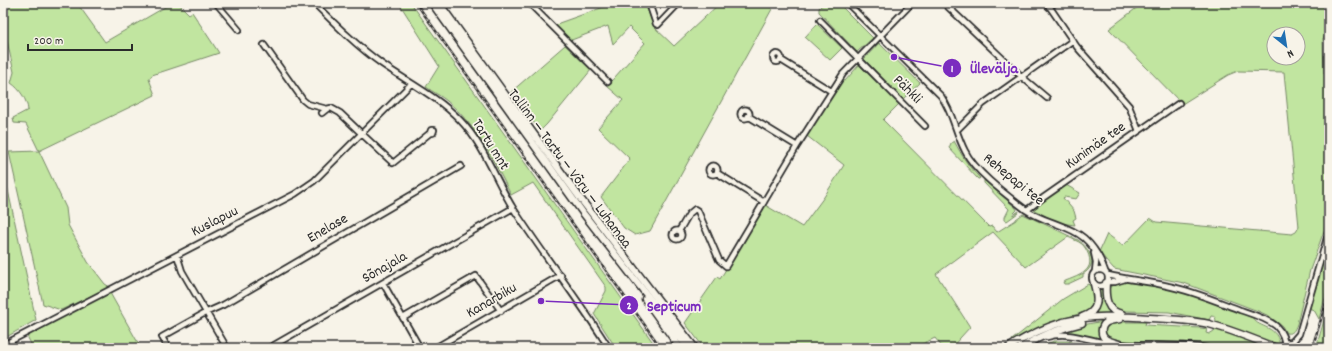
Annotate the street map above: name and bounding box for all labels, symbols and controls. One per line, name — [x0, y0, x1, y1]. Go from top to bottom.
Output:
scale bar — [28, 26, 132, 52]
north arrow — [1266, 26, 1306, 66]
text: 200 m — [34, 33, 63, 50]
text: N — [1283, 45, 1296, 61]
callout: Ülevälja — [942, 54, 1026, 82]
text: Ülevälja — [970, 58, 1020, 81]
text: 1 — [951, 61, 954, 78]
street label: Pähkli — [887, 70, 927, 110]
street label: Tallinn — Tartu — Võru — Luhamaa — [502, 85, 637, 254]
street label: Tartu mnt — [466, 115, 515, 175]
street label: Kunimäe tee — [1061, 117, 1131, 175]
street label: Rehepapi tee — [978, 148, 1049, 212]
street label: Kuslapuu — [188, 201, 242, 243]
street label: Enelase — [304, 208, 353, 249]
street label: Sõnajala — [358, 246, 412, 290]
street label: Kanarbiku — [463, 278, 521, 324]
callout: Septicum — [619, 291, 709, 319]
text: Septicum — [647, 296, 701, 319]
text: 2 — [626, 298, 632, 315]

